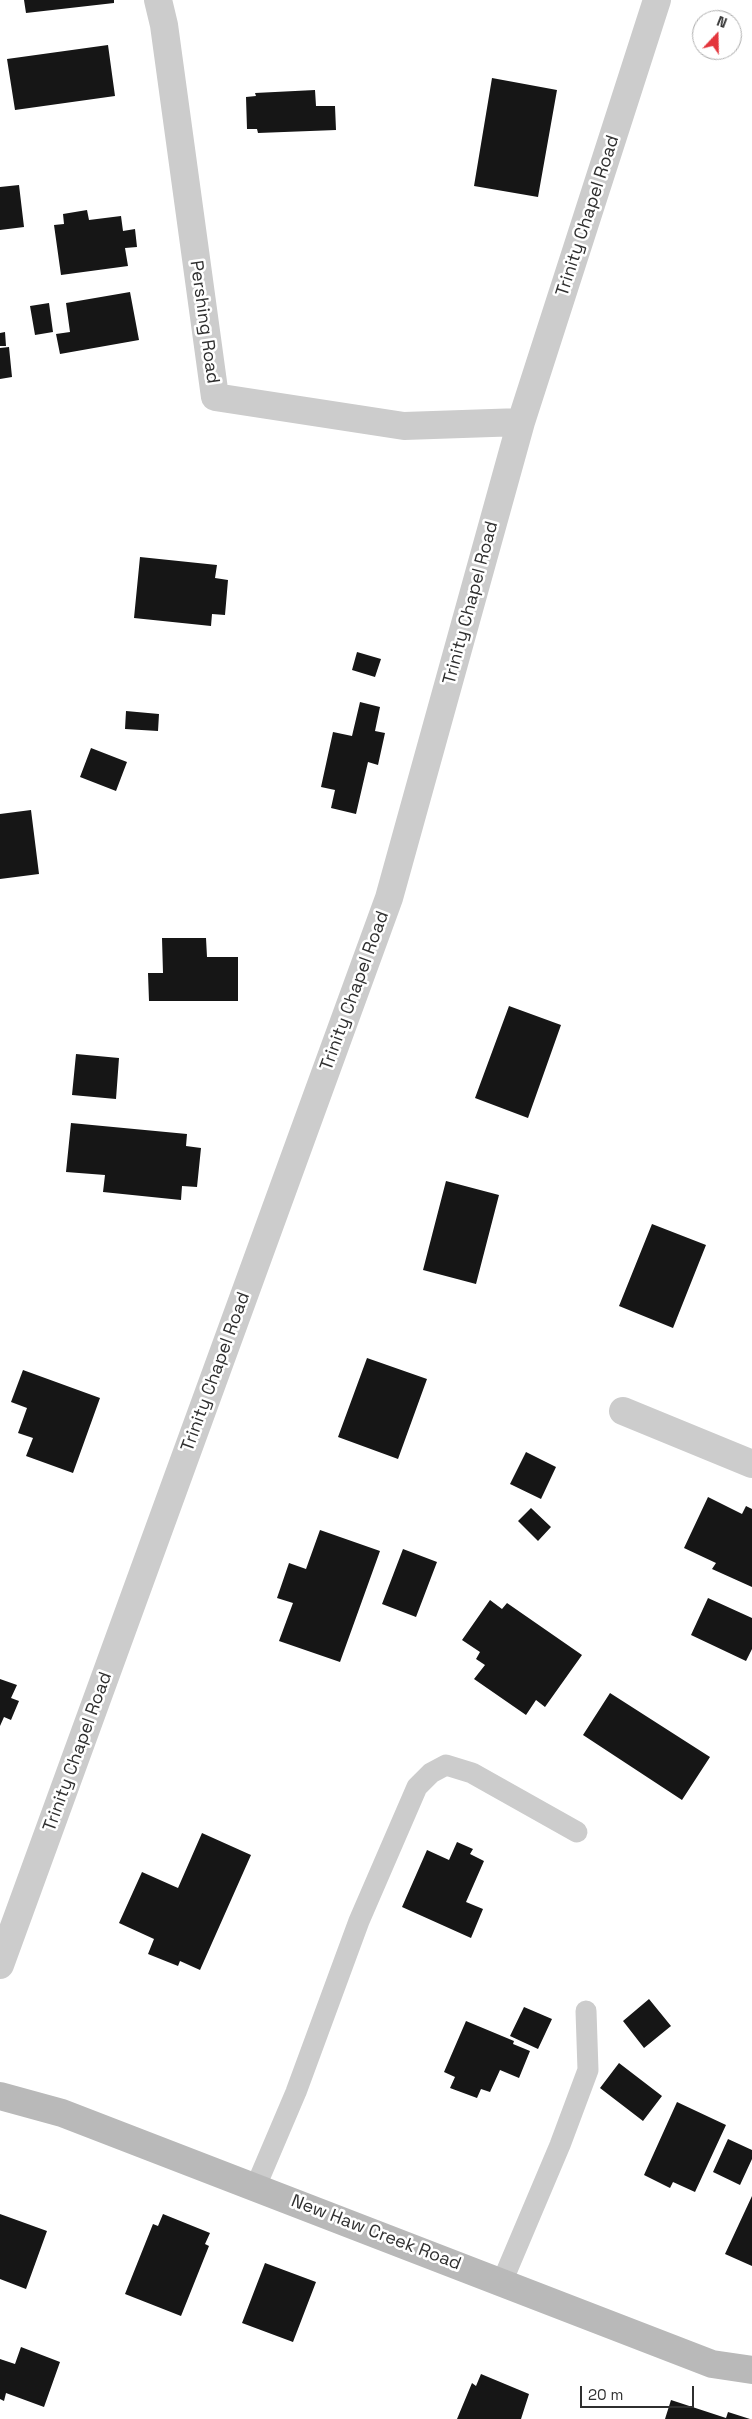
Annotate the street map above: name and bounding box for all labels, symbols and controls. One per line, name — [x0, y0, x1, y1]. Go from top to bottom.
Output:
north arrow — [692, 10, 742, 60]
text: N — [714, 12, 730, 32]
street label: Trinity Chapel Road — [552, 133, 624, 299]
street label: Pershing Road — [185, 259, 223, 385]
street label: Trinity Chapel Road — [439, 519, 503, 687]
street label: Trinity Chapel Road — [316, 908, 394, 1074]
street label: Trinity Chapel Road — [177, 1289, 255, 1455]
street label: Trinity Chapel Road — [39, 1669, 117, 1835]
street label: New Haw Creek Road — [288, 2191, 464, 2275]
scale bar — [582, 2376, 696, 2408]
text: 20 m — [588, 2385, 623, 2404]

